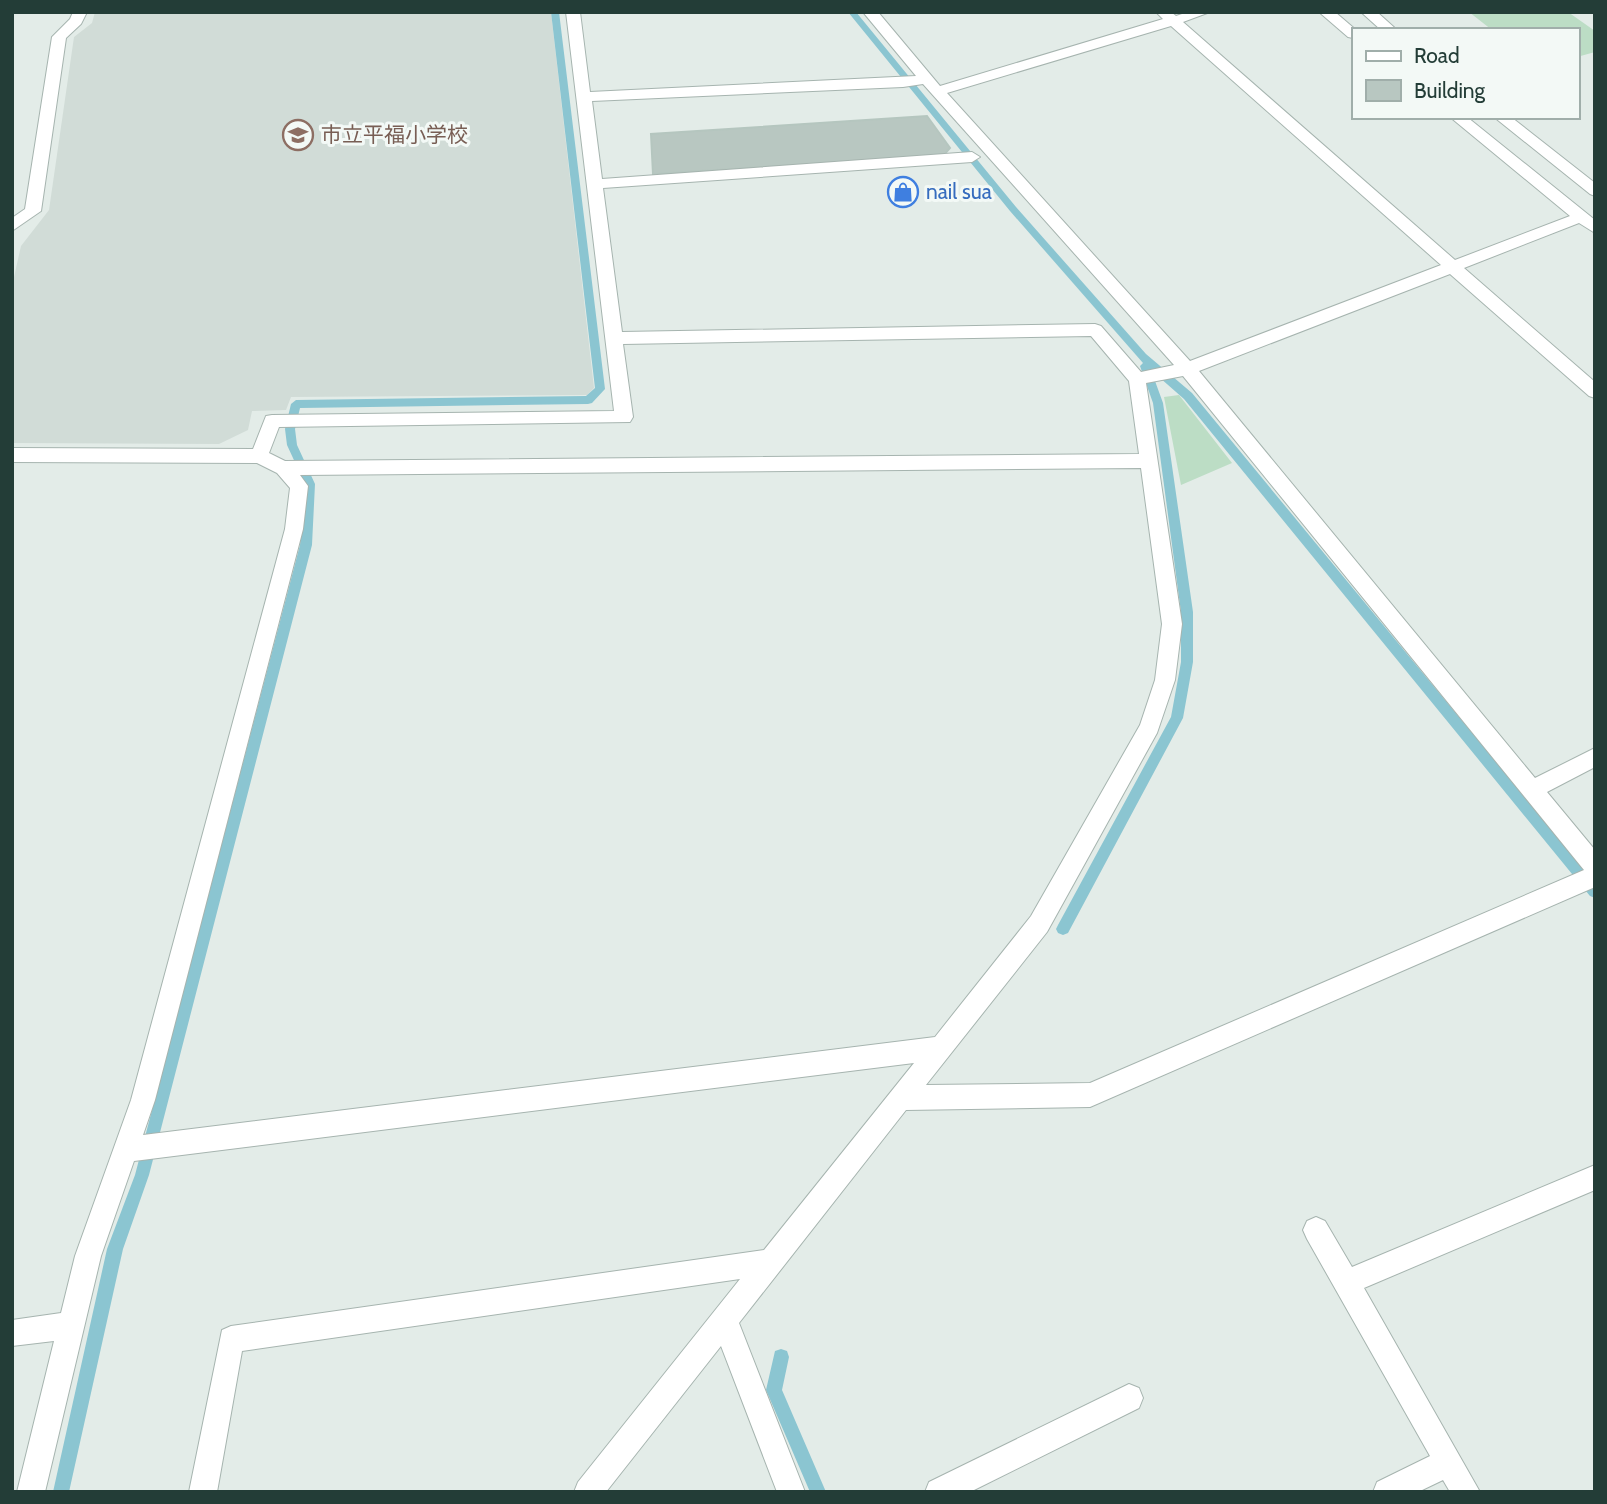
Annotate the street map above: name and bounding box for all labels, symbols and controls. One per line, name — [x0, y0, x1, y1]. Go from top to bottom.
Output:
legend — [1352, 28, 1579, 119]
text: Road — [1414, 43, 1460, 68]
text: Building — [1414, 78, 1486, 103]
school or university icon: 市立平福小学校 — [281, 118, 315, 152]
place label: 市立平福小学校 — [321, 122, 468, 147]
shop icon: nail sua — [886, 175, 920, 209]
place label: nail sua — [926, 179, 992, 204]

